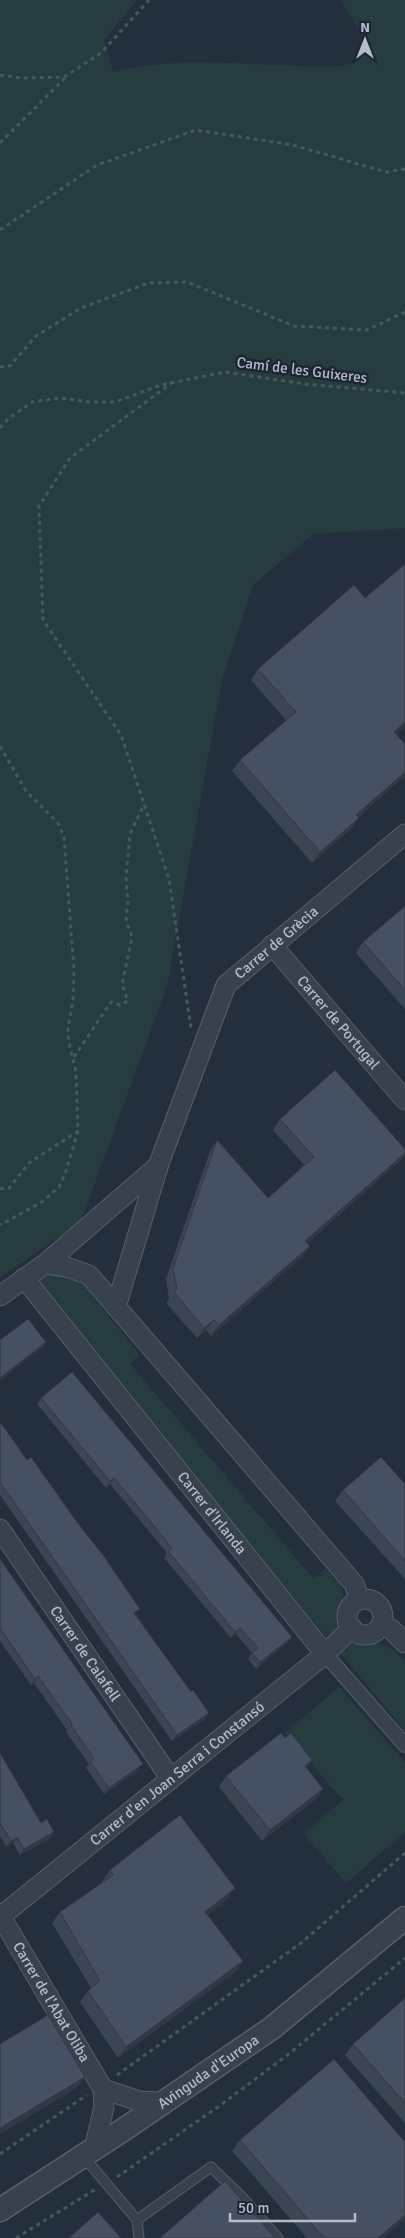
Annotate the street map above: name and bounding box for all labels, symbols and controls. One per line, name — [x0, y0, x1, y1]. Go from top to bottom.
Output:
north arrow — [340, 15, 390, 65]
text: N — [360, 19, 370, 36]
street label: Camí de les Guixeres — [236, 353, 369, 387]
street label: Carrer de Grècia — [231, 902, 322, 983]
street label: Carrer de Portugal — [293, 972, 384, 1073]
street label: Carrer d'Irlanda — [174, 1468, 251, 1558]
street label: Carrer de Calafell — [46, 1602, 124, 1705]
street label: Carrer d'en Joan Serra i Constansó — [86, 1697, 268, 1850]
street label: Carrer de l'Abat Oliba — [9, 1939, 94, 2065]
street label: Avinguda d'Europa — [154, 2031, 262, 2113]
scale bar — [230, 2190, 355, 2222]
text: 50 m — [238, 2199, 269, 2217]

